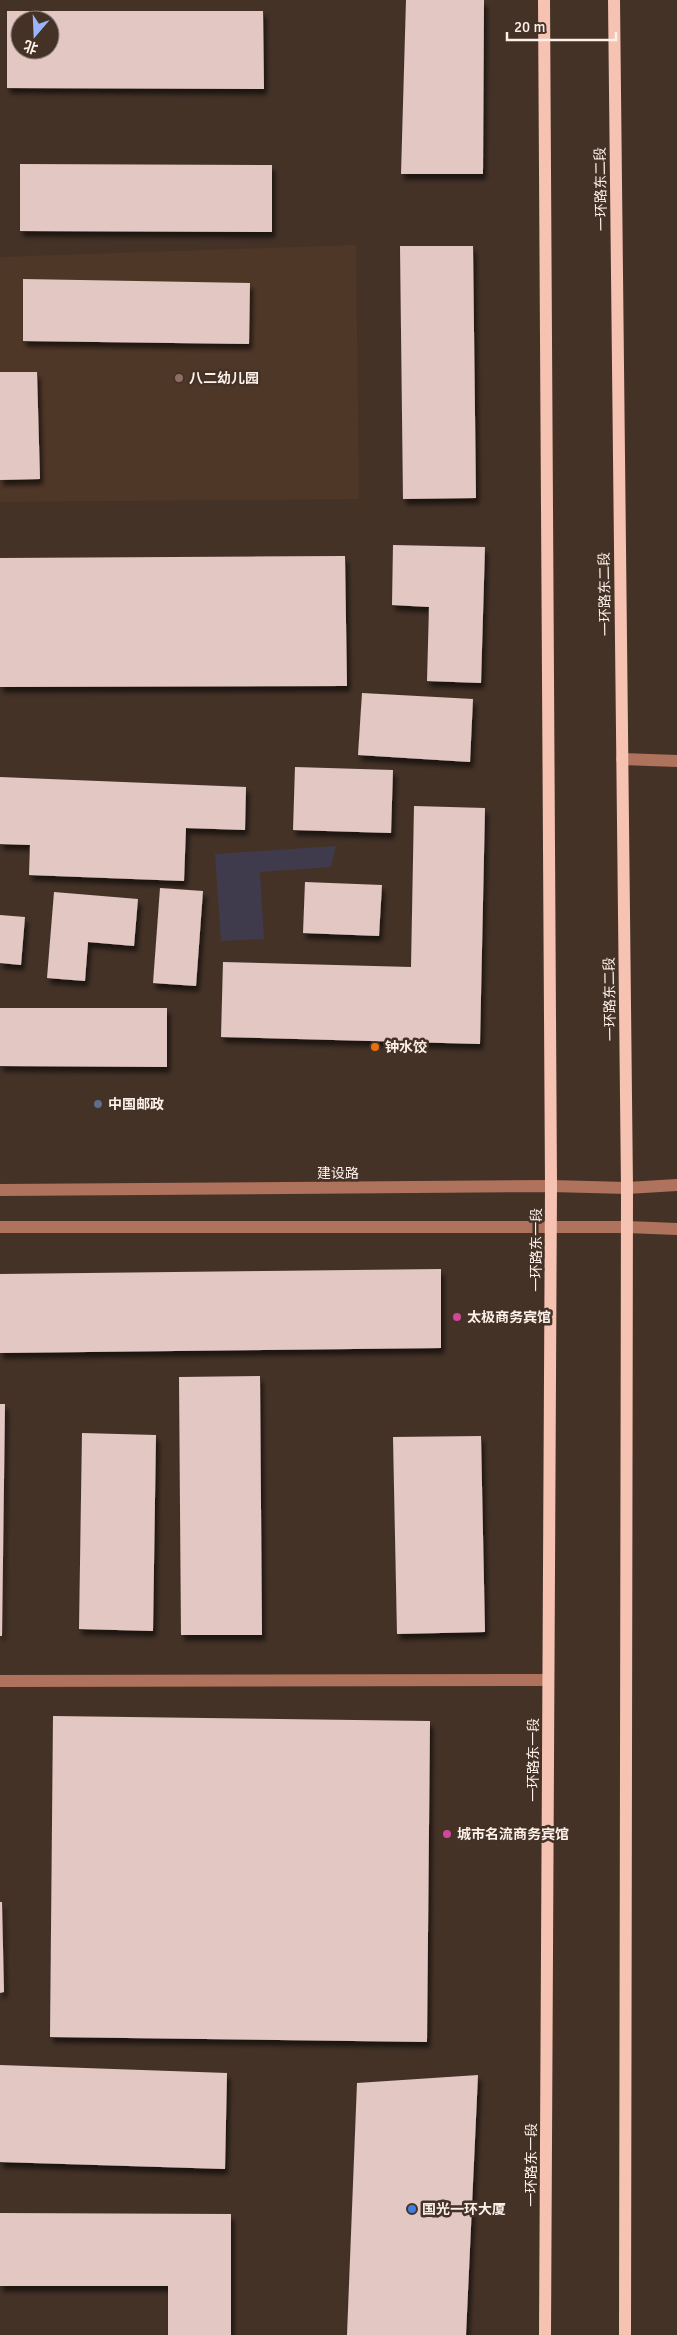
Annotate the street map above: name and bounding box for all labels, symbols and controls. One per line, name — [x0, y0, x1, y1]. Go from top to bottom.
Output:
north arrow — [10, 10, 60, 60]
scale bar — [507, 10, 616, 42]
text: 20 m — [514, 18, 545, 36]
text: 北 — [22, 37, 40, 57]
street label: 一环路东二段 — [592, 147, 610, 231]
place label: 八二幼儿园 — [189, 370, 259, 387]
marker: 八二幼儿园 — [173, 372, 185, 384]
street label: 一环路东二段 — [596, 552, 614, 636]
street label: 一环路东二段 — [601, 957, 619, 1041]
place label: 钟水饺 — [385, 1039, 427, 1056]
marker: 钟水饺 — [369, 1041, 381, 1053]
place label: 中国邮政 — [108, 1096, 164, 1113]
marker: 中国邮政 — [92, 1098, 104, 1110]
street label: 建设路 — [317, 1165, 359, 1182]
street label: 一环路东一段 — [528, 1208, 545, 1292]
place label: 太极商务宾馆 — [467, 1309, 551, 1326]
marker: 太极商务宾馆 — [451, 1311, 463, 1323]
street label: 一环路东一段 — [525, 1718, 542, 1802]
place label: 城市名流商务宾馆 — [457, 1826, 569, 1843]
marker: 城市名流商务宾馆 — [441, 1828, 453, 1840]
street label: 一环路东一段 — [523, 2123, 540, 2207]
place label: 国光一环大厦 — [422, 2201, 506, 2218]
marker: 国光一环大厦 — [406, 2203, 418, 2215]

